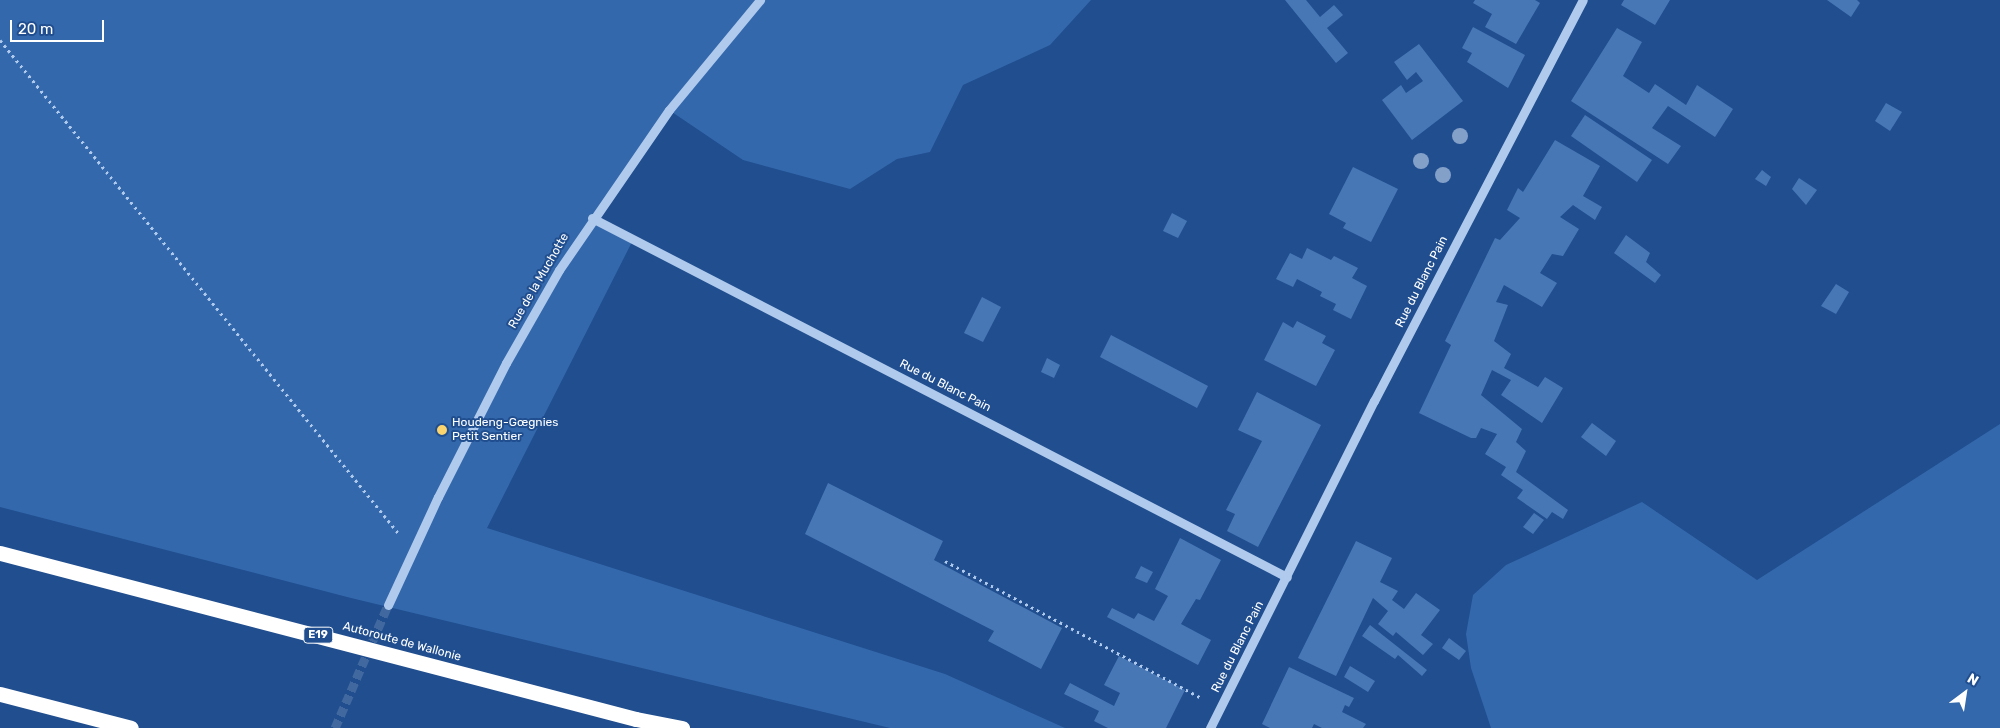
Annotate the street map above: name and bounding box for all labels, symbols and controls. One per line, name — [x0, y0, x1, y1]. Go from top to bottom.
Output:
scale bar — [12, 10, 106, 42]
text: 20 m — [18, 20, 53, 38]
street label: Rue de la Muchotte — [506, 231, 572, 331]
street label: Rue du Blanc Pain — [1393, 234, 1451, 330]
street label: Rue du Blanc Pain — [897, 357, 993, 415]
place label: Houdeng-Gœgnies Petit Sentier — [452, 416, 558, 444]
marker: Houdeng-Gœgnies Petit Sentier — [436, 424, 448, 436]
street label: Rue du Blanc Pain — [1209, 599, 1267, 695]
street label: Autoroute de Wallonie — [341, 619, 463, 665]
road number: E19 — [303, 626, 333, 644]
north arrow — [1940, 668, 1990, 718]
text: N — [1964, 670, 1982, 690]

